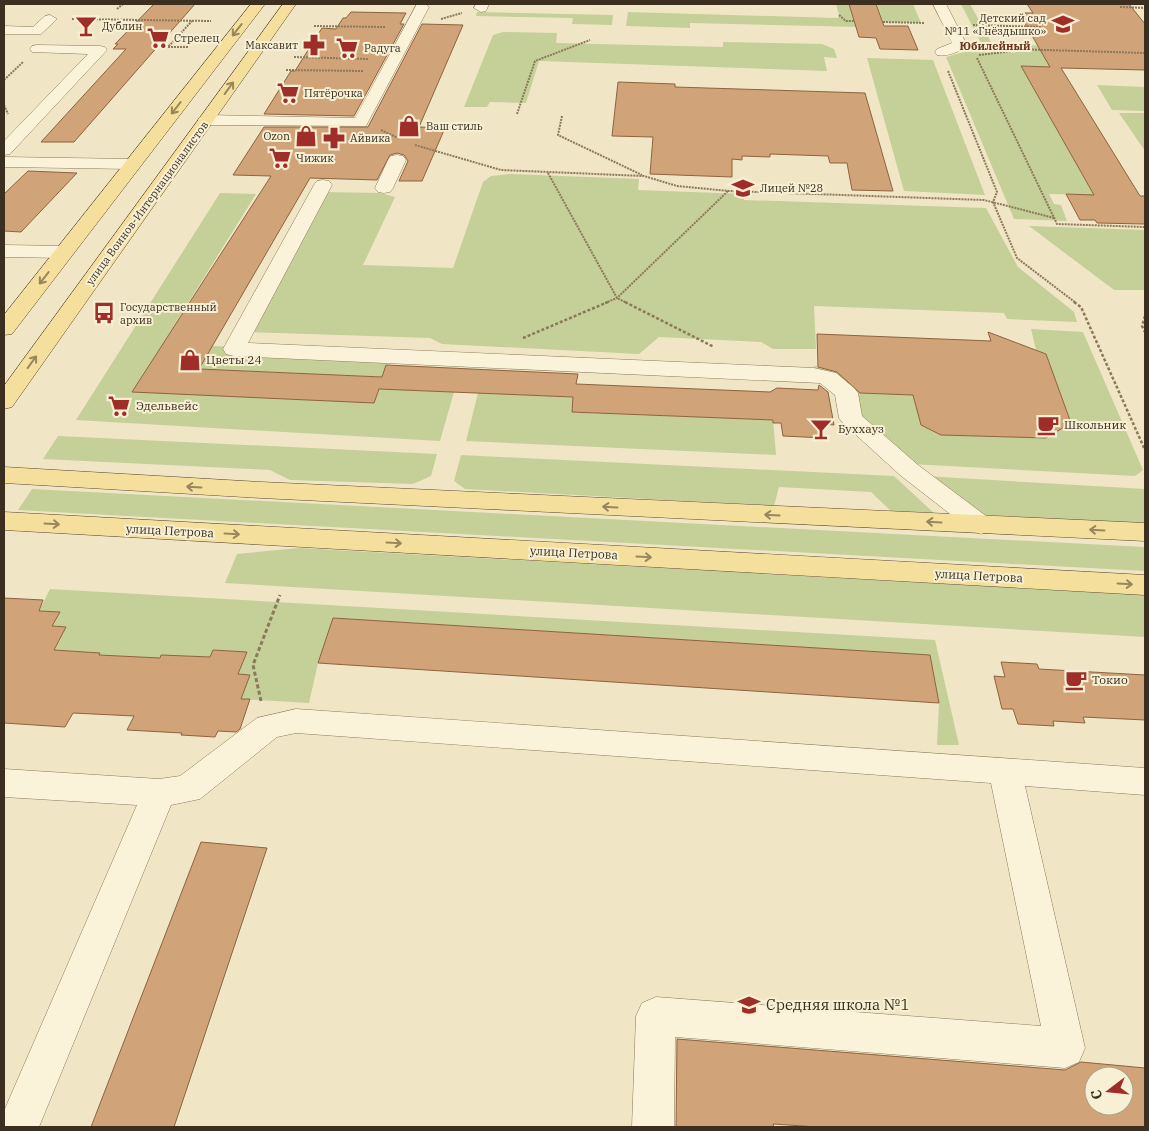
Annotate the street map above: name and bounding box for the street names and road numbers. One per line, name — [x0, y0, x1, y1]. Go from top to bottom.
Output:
street label: улица Воинов-Интернационалистов — [83, 118, 211, 288]
street label: улица Петрова — [126, 521, 215, 540]
street label: улица Петрова — [530, 543, 619, 562]
street label: улица Петрова — [935, 566, 1024, 585]

